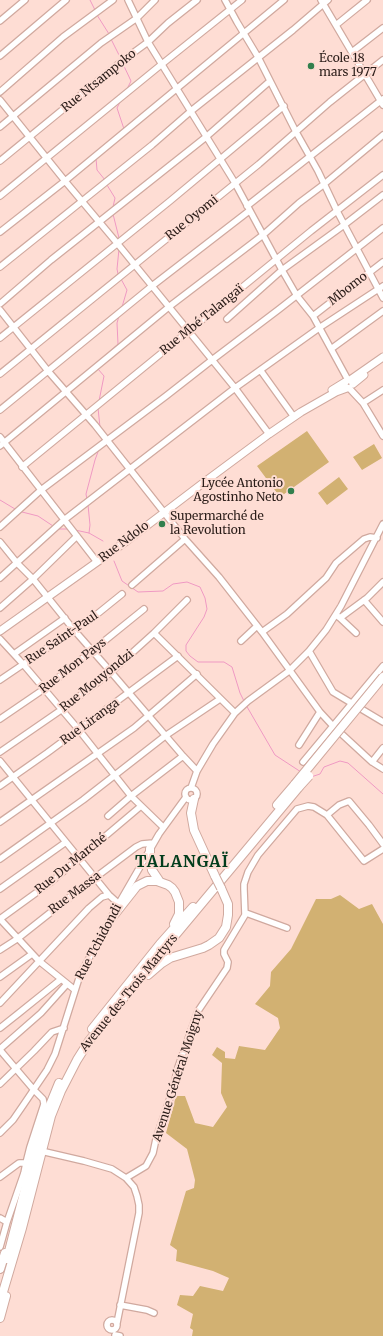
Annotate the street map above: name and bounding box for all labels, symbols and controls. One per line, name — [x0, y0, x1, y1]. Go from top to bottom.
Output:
street label: Rue Ntsampoko — [59, 47, 139, 115]
place label: École 18 mars 1977 — [319, 52, 377, 80]
marker: École 18 mars 1977 — [306, 61, 316, 71]
street label: Rue Oyomi — [163, 192, 221, 244]
street label: Mbomo — [326, 269, 370, 309]
street label: Rue Mbé Talangaï — [157, 282, 247, 358]
place label: Lycée Antonio Agostinho Neto — [193, 477, 283, 505]
marker: Lycée Antonio Agostinho Neto — [286, 486, 296, 496]
place label: Supermarché de la Revolution — [170, 510, 264, 538]
street label: Rue Ndolo — [96, 519, 152, 565]
marker: Supermarché de la Revolution — [157, 519, 167, 529]
street label: Rue Saint-Paul — [23, 608, 101, 668]
street label: Rue Mon Pays — [37, 635, 109, 697]
street label: Rue Mouyondzi — [57, 647, 137, 715]
street label: Rue Liranga — [58, 696, 122, 748]
street label: Rue Du Marché — [32, 831, 110, 897]
district label: TALANGAÏ — [135, 852, 229, 872]
street label: Rue Massa — [46, 869, 104, 917]
street label: Rue Tchidondi — [73, 902, 125, 982]
street label: Avenue des Trois Martyrs — [77, 931, 181, 1055]
street label: Avenue Général Moigny — [150, 1008, 206, 1144]

